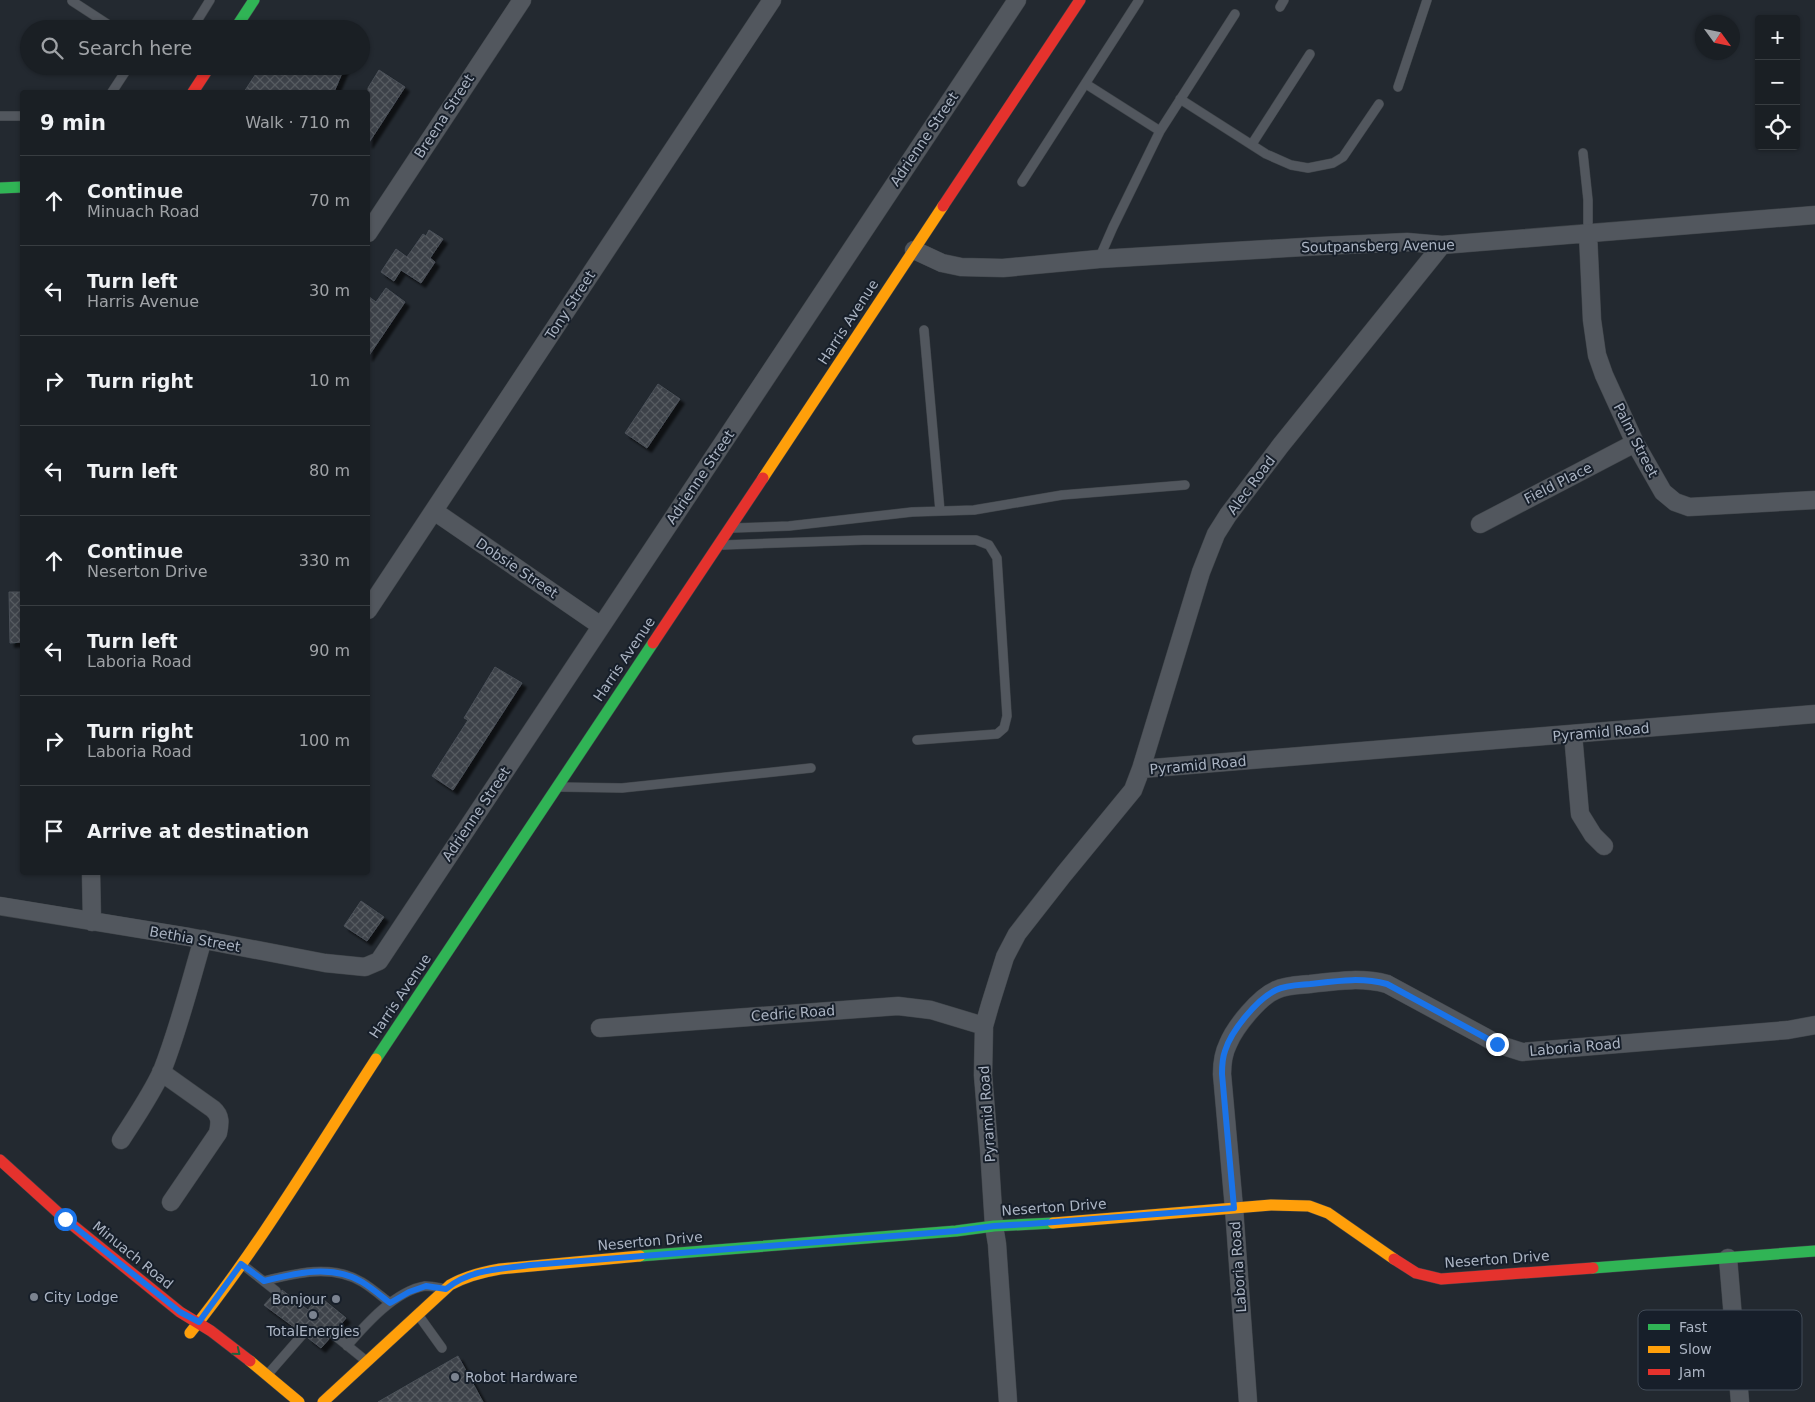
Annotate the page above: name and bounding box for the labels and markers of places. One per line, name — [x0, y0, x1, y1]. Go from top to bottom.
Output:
place label: City Lodge — [44, 1289, 118, 1305]
marker: City Lodge — [28, 1291, 40, 1303]
place label: Bonjour — [272, 1291, 326, 1307]
marker: Bonjour — [330, 1293, 342, 1305]
marker: TotalEnergies — [307, 1309, 319, 1321]
place label: TotalEnergies — [265, 1323, 360, 1339]
place label: Robot Hardware — [465, 1369, 578, 1385]
marker: Robot Hardware — [449, 1371, 461, 1383]

